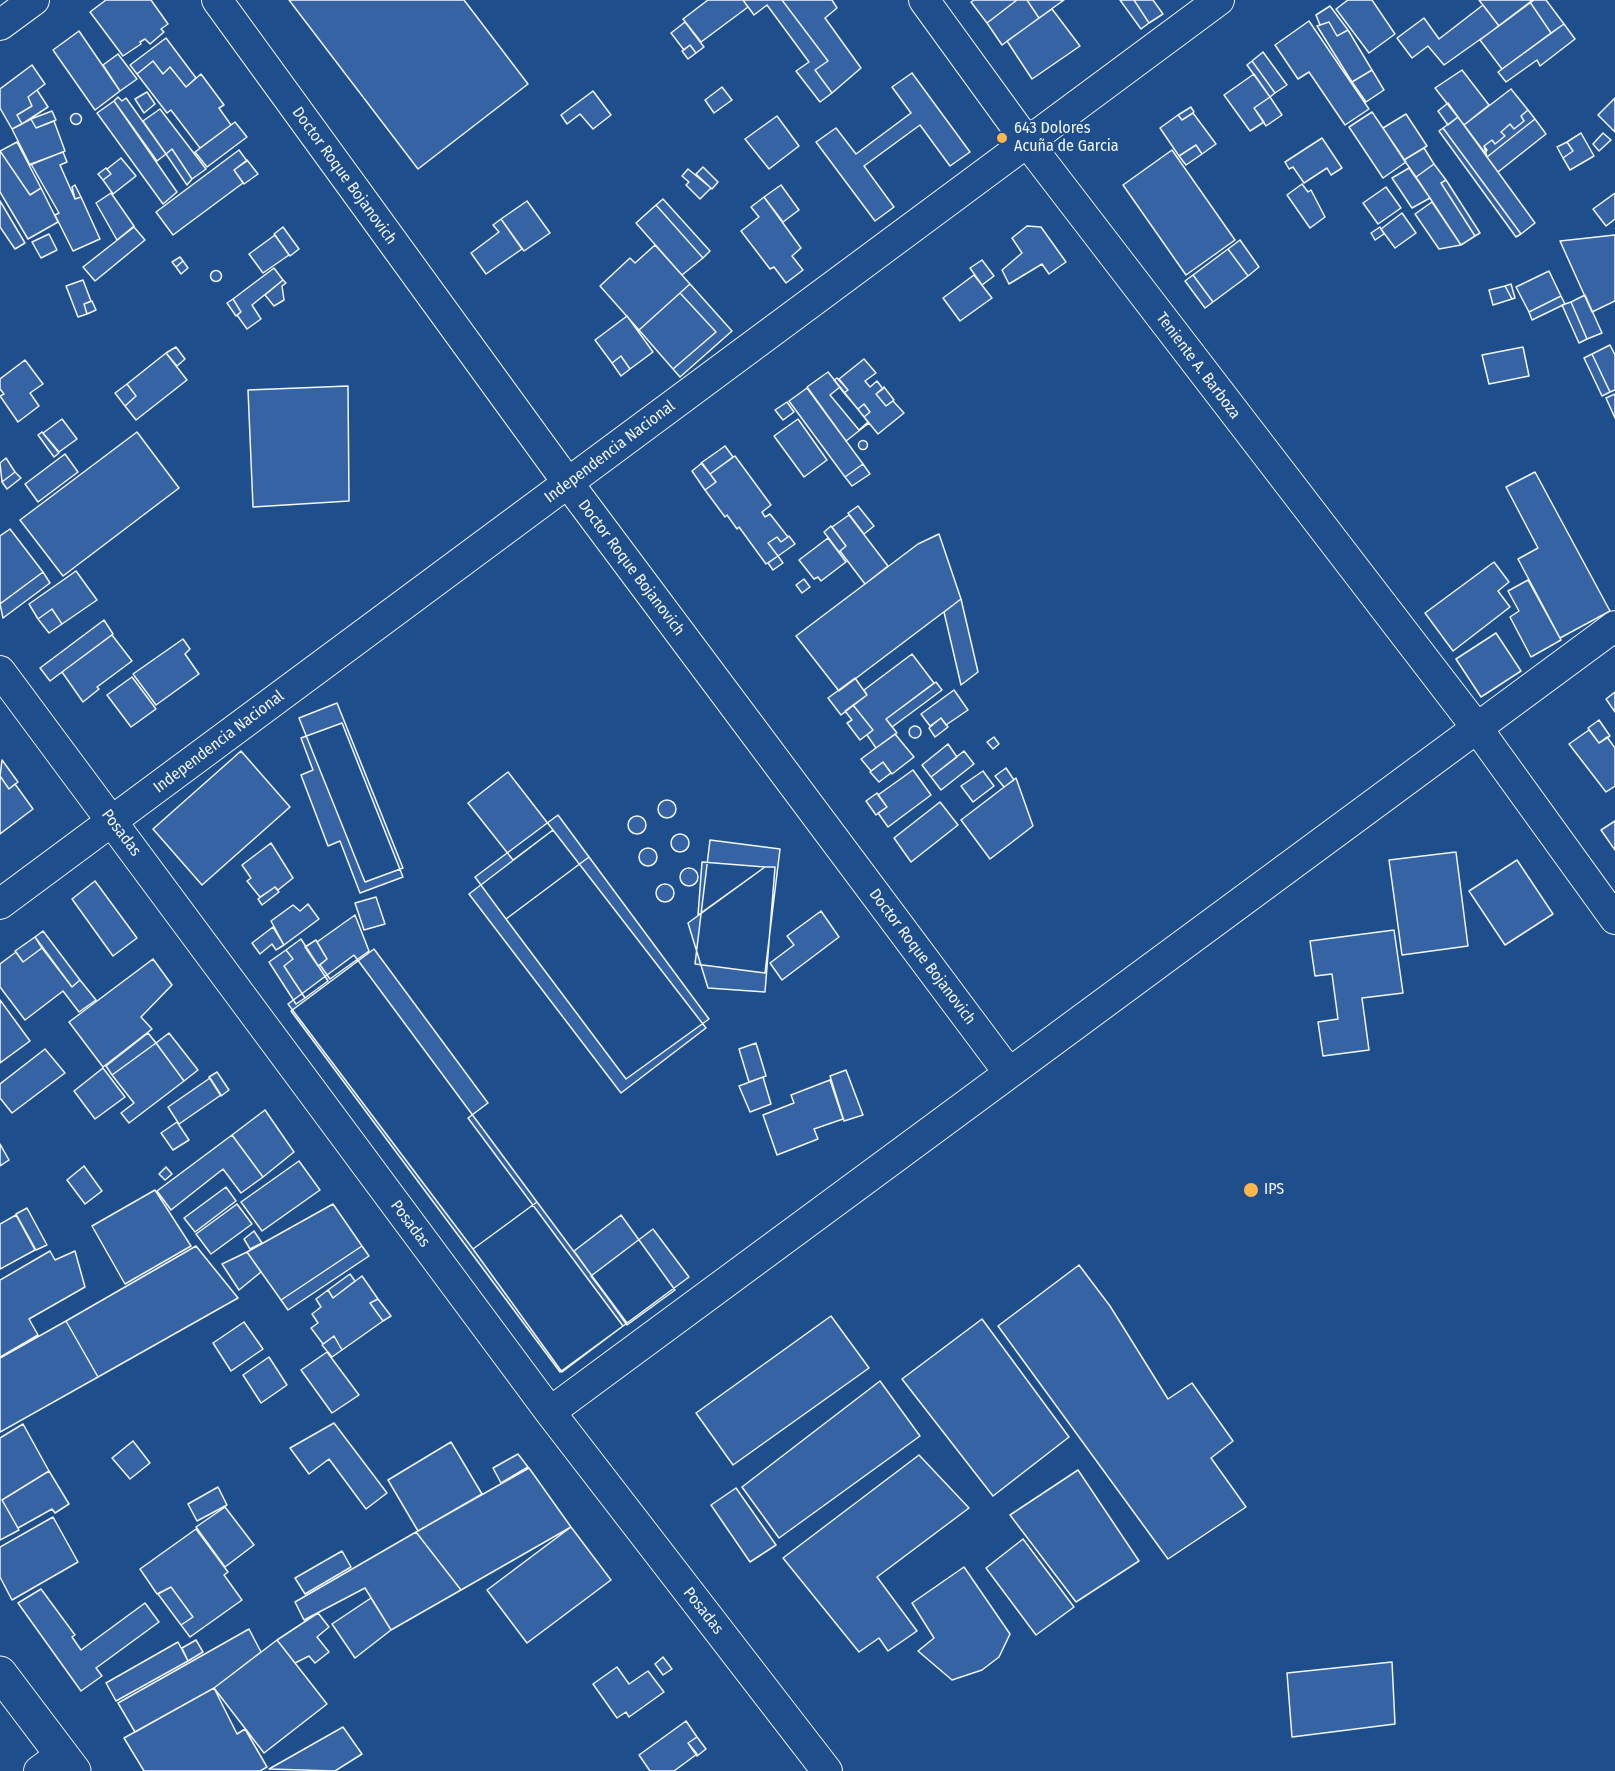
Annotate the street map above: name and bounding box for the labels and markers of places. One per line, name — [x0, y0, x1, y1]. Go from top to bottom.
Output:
place label: 643 Dolores Acuña de Garcia — [1014, 119, 1119, 157]
marker: 643 Dolores Acuña de Garcia — [995, 131, 1009, 145]
place label: IPS — [1264, 1180, 1284, 1200]
marker: IPS — [1242, 1181, 1260, 1199]

